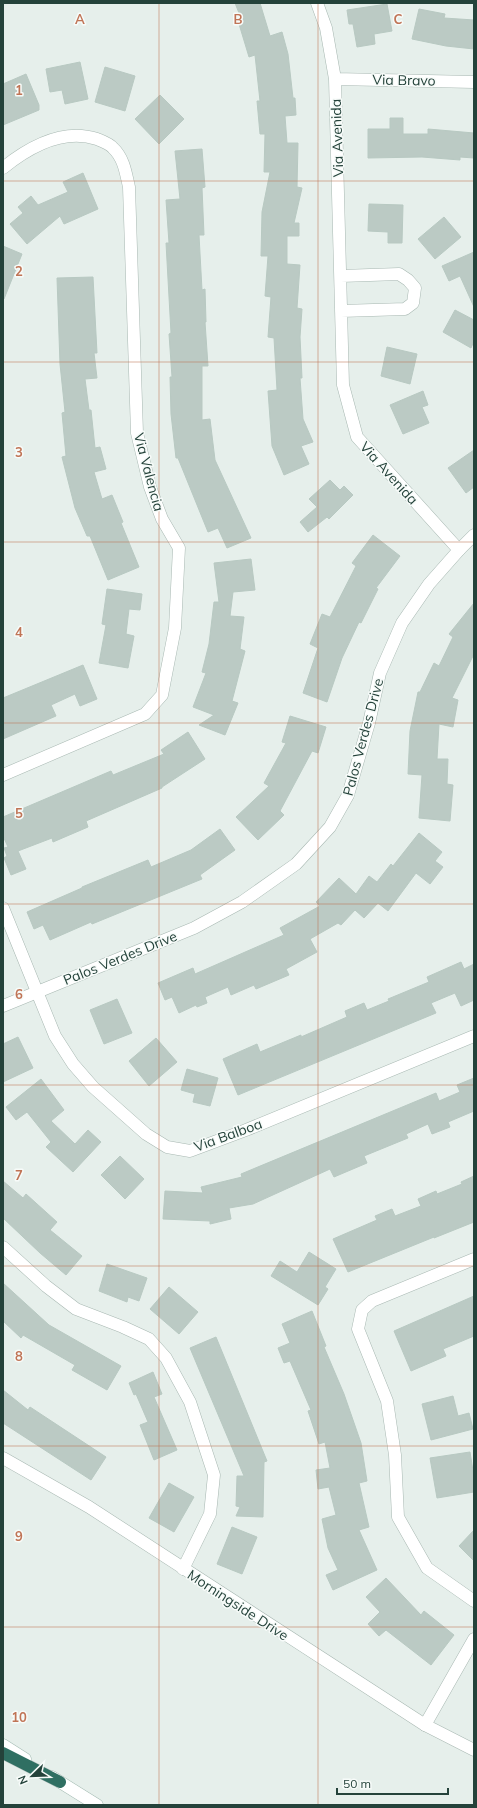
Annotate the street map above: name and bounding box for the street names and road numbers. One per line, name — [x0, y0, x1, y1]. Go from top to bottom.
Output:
street label: Via Bravo — [372, 70, 436, 90]
street label: Via Avenida — [327, 99, 347, 177]
street label: Via Valencia — [130, 431, 168, 513]
street label: Via Avenida — [356, 438, 422, 508]
street label: Palos Verdes Drive — [339, 676, 387, 798]
street label: Palos Verdes Drive — [60, 927, 180, 989]
street label: Via Balboa — [191, 1114, 265, 1156]
street label: Morningside Drive — [184, 1566, 292, 1644]

